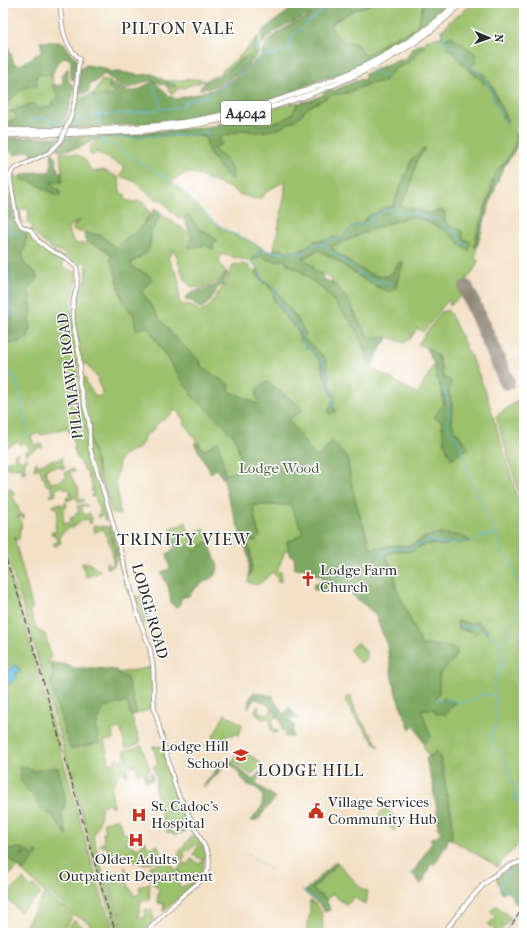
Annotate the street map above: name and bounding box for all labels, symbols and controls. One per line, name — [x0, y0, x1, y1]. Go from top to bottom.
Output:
north arrow — [469, 18, 509, 58]
district label: PILTON VALE — [121, 19, 235, 38]
text: N — [492, 34, 505, 43]
road number: A4042 — [221, 101, 271, 125]
street label: PILLMAWR ROAD — [53, 312, 87, 440]
park label: Lodge Wood — [239, 459, 320, 477]
district label: TRINITY VIEW — [117, 529, 251, 549]
street label: LODGE ROAD — [128, 561, 172, 661]
place label: Lodge Farm Church — [320, 561, 398, 596]
church icon: Lodge Farm Church — [299, 570, 317, 588]
place label: Lodge Hill School — [161, 737, 229, 772]
school or university icon: Lodge Hill School — [232, 746, 250, 764]
district label: LODGE HILL — [258, 761, 364, 780]
place label: Village Services Community Hub — [327, 793, 437, 828]
place label: St. Cadoc's Hospital — [151, 797, 219, 832]
public building icon: Village Services Community Hub — [307, 802, 325, 820]
hospital icon: St. Cadoc's Hospital — [130, 806, 148, 824]
hospital icon: Older Adults Outpatient Department — [127, 831, 145, 849]
place label: Older Adults Outpatient Department — [59, 850, 214, 885]

